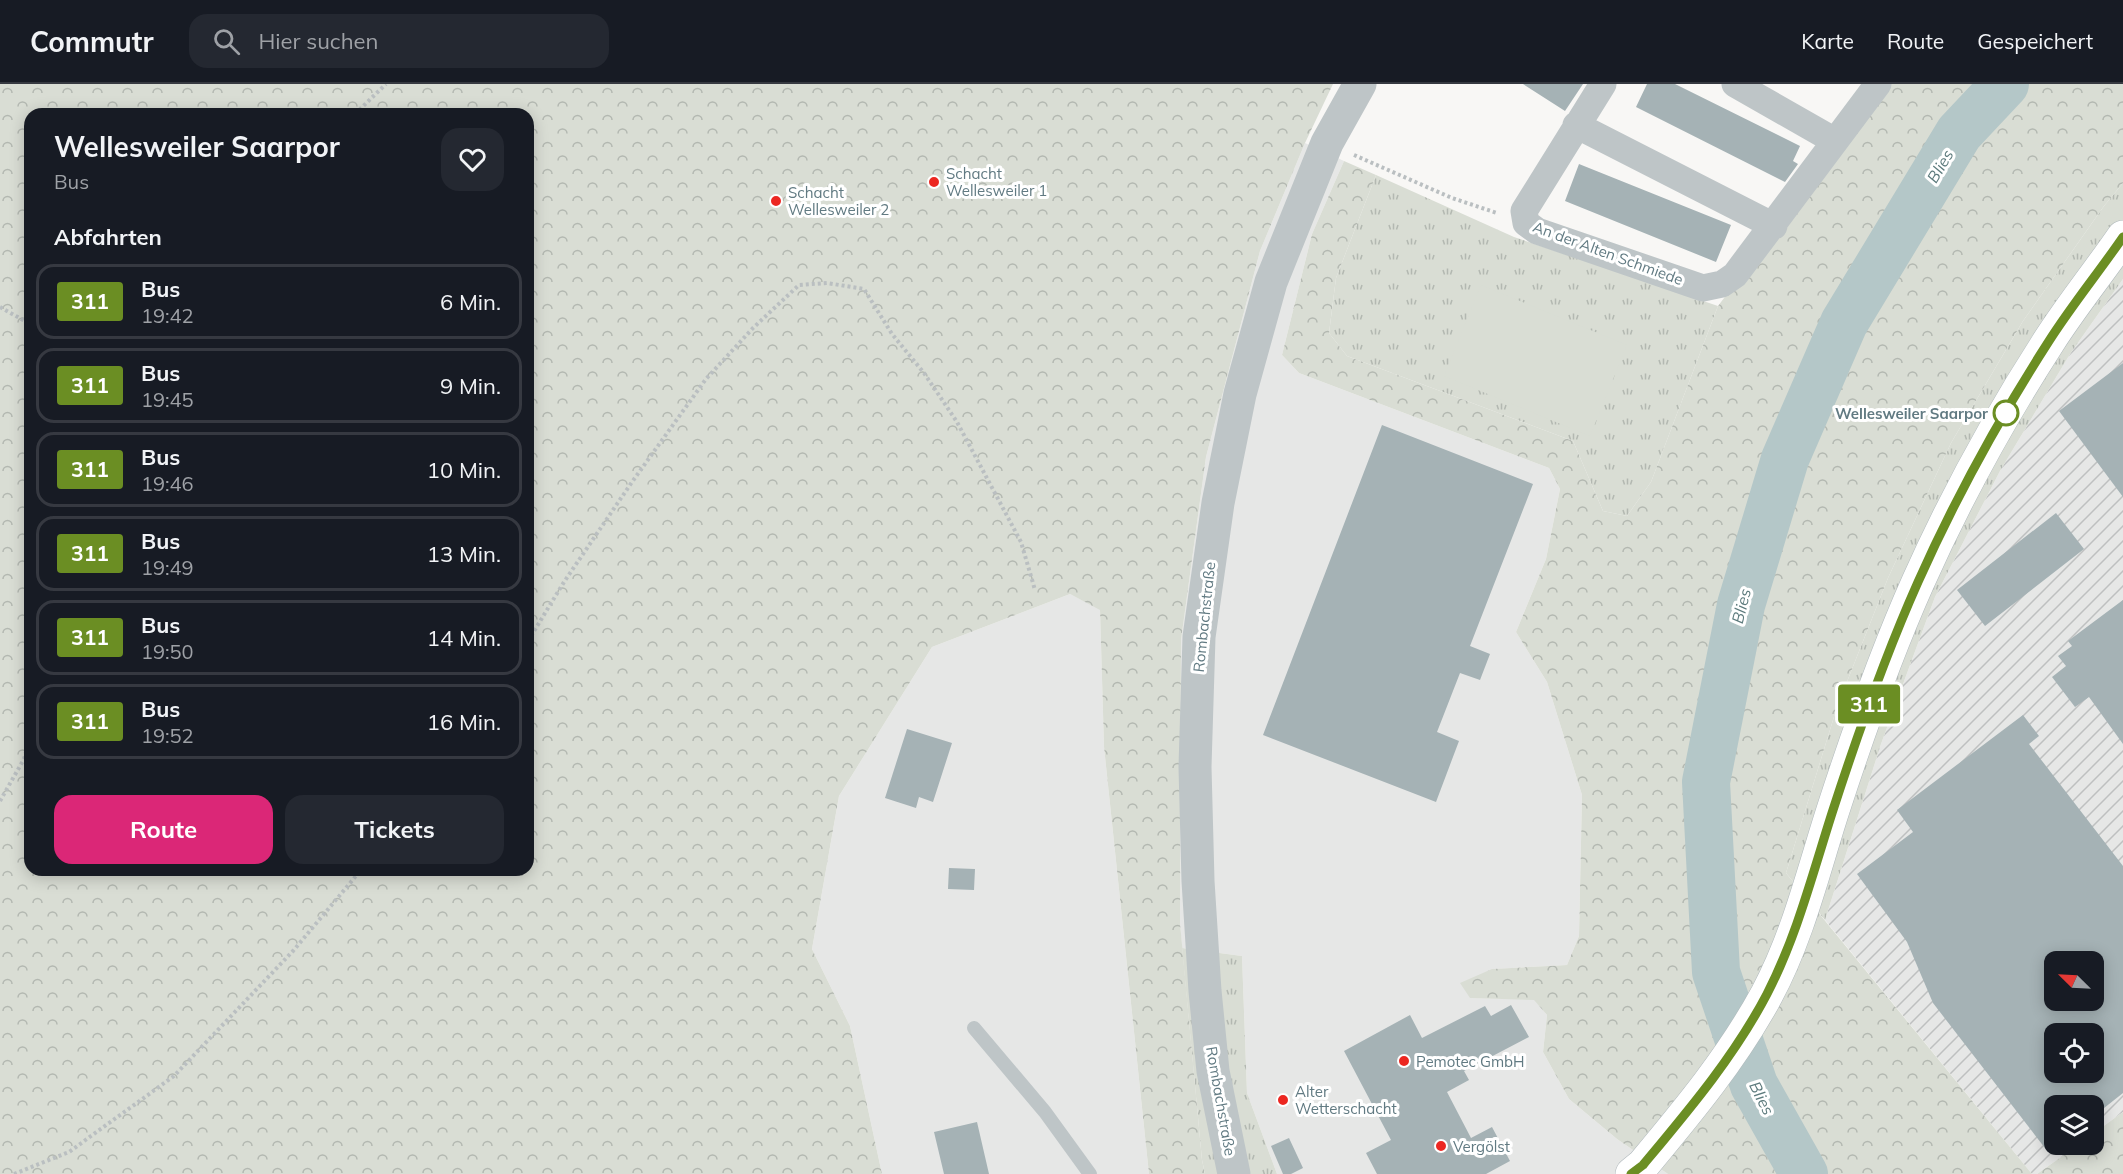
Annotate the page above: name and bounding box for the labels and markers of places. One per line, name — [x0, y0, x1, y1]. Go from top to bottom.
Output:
place label: Schacht Wellesweiler 1 — [946, 164, 1047, 200]
marker: Schacht Wellesweiler 1 — [927, 175, 941, 189]
place label: Schacht Wellesweiler 2 — [788, 183, 889, 219]
marker: Schacht Wellesweiler 2 — [769, 194, 783, 208]
marker: Wellesweiler Saarpor — [1993, 400, 2019, 426]
place label: Wellesweiler Saarpor — [1835, 404, 1988, 423]
place label: Pemotec GmbH — [1416, 1052, 1525, 1071]
marker: Pemotec GmbH — [1397, 1054, 1411, 1068]
place label: Alter Wetterschacht — [1295, 1082, 1397, 1118]
marker: Alter Wetterschacht — [1276, 1093, 1290, 1107]
place label: Vergölst — [1453, 1137, 1510, 1156]
marker: Vergölst — [1434, 1139, 1448, 1153]

